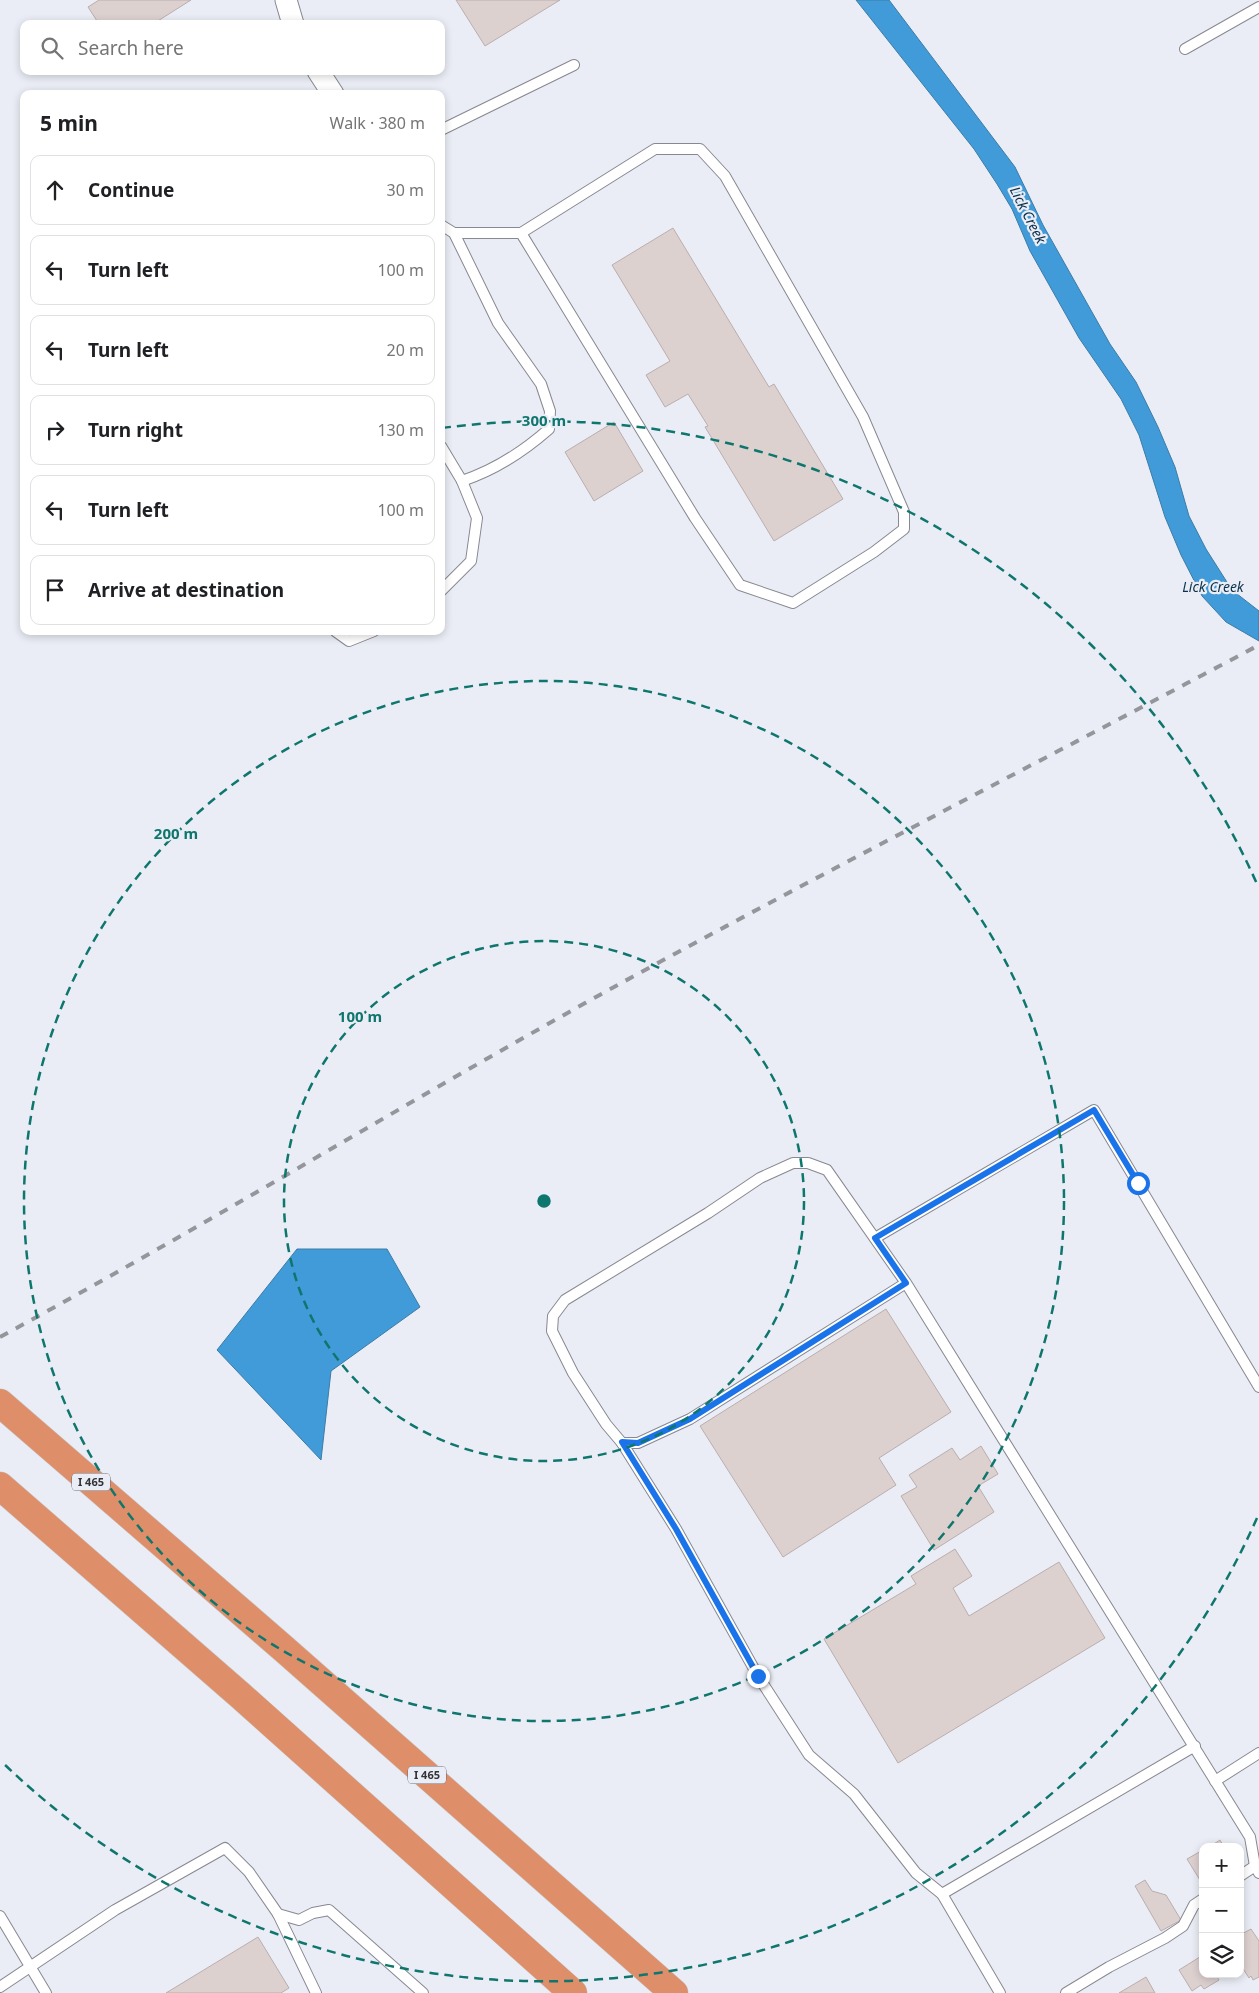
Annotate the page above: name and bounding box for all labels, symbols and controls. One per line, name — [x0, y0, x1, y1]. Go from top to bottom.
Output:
search box — [20, 20, 445, 75]
icon: search — [38, 34, 66, 62]
text: Search here — [78, 35, 184, 61]
text: 5 min — [40, 109, 98, 137]
text: Walk · 380 m — [330, 112, 425, 134]
icon: ahead — [41, 176, 69, 204]
text: Continue — [88, 177, 174, 203]
text: 30 m — [387, 179, 424, 201]
water label: Lick Creek — [1006, 183, 1051, 247]
icon: left — [41, 256, 69, 284]
text: Turn left — [88, 257, 169, 283]
text: 100 m — [377, 259, 424, 281]
icon: left — [41, 336, 69, 364]
text: Turn left — [88, 337, 169, 363]
text: 20 m — [387, 339, 424, 361]
text: 300 m — [522, 410, 566, 430]
icon: right — [41, 416, 69, 444]
text: Turn right — [88, 417, 183, 443]
text: 130 m — [377, 419, 424, 441]
icon: left — [41, 496, 69, 524]
text: Turn left — [88, 497, 169, 523]
text: 100 m — [377, 499, 424, 521]
icon: arrive — [41, 576, 69, 604]
text: Arrive at destination — [88, 577, 284, 603]
water label: Lick Creek — [1182, 577, 1245, 596]
text: 200 m — [154, 823, 198, 843]
text: 100 m — [338, 1006, 382, 1026]
route start — [1127, 1172, 1150, 1195]
centre of rings — [535, 1192, 553, 1210]
road number: I 465 — [72, 1474, 110, 1490]
route end — [747, 1665, 770, 1688]
road number: I 465 — [408, 1766, 446, 1784]
map controls — [1199, 1843, 1244, 1978]
button: + — [1199, 1843, 1244, 1888]
button: − — [1199, 1888, 1244, 1933]
button: layers — [1199, 1933, 1244, 1978]

